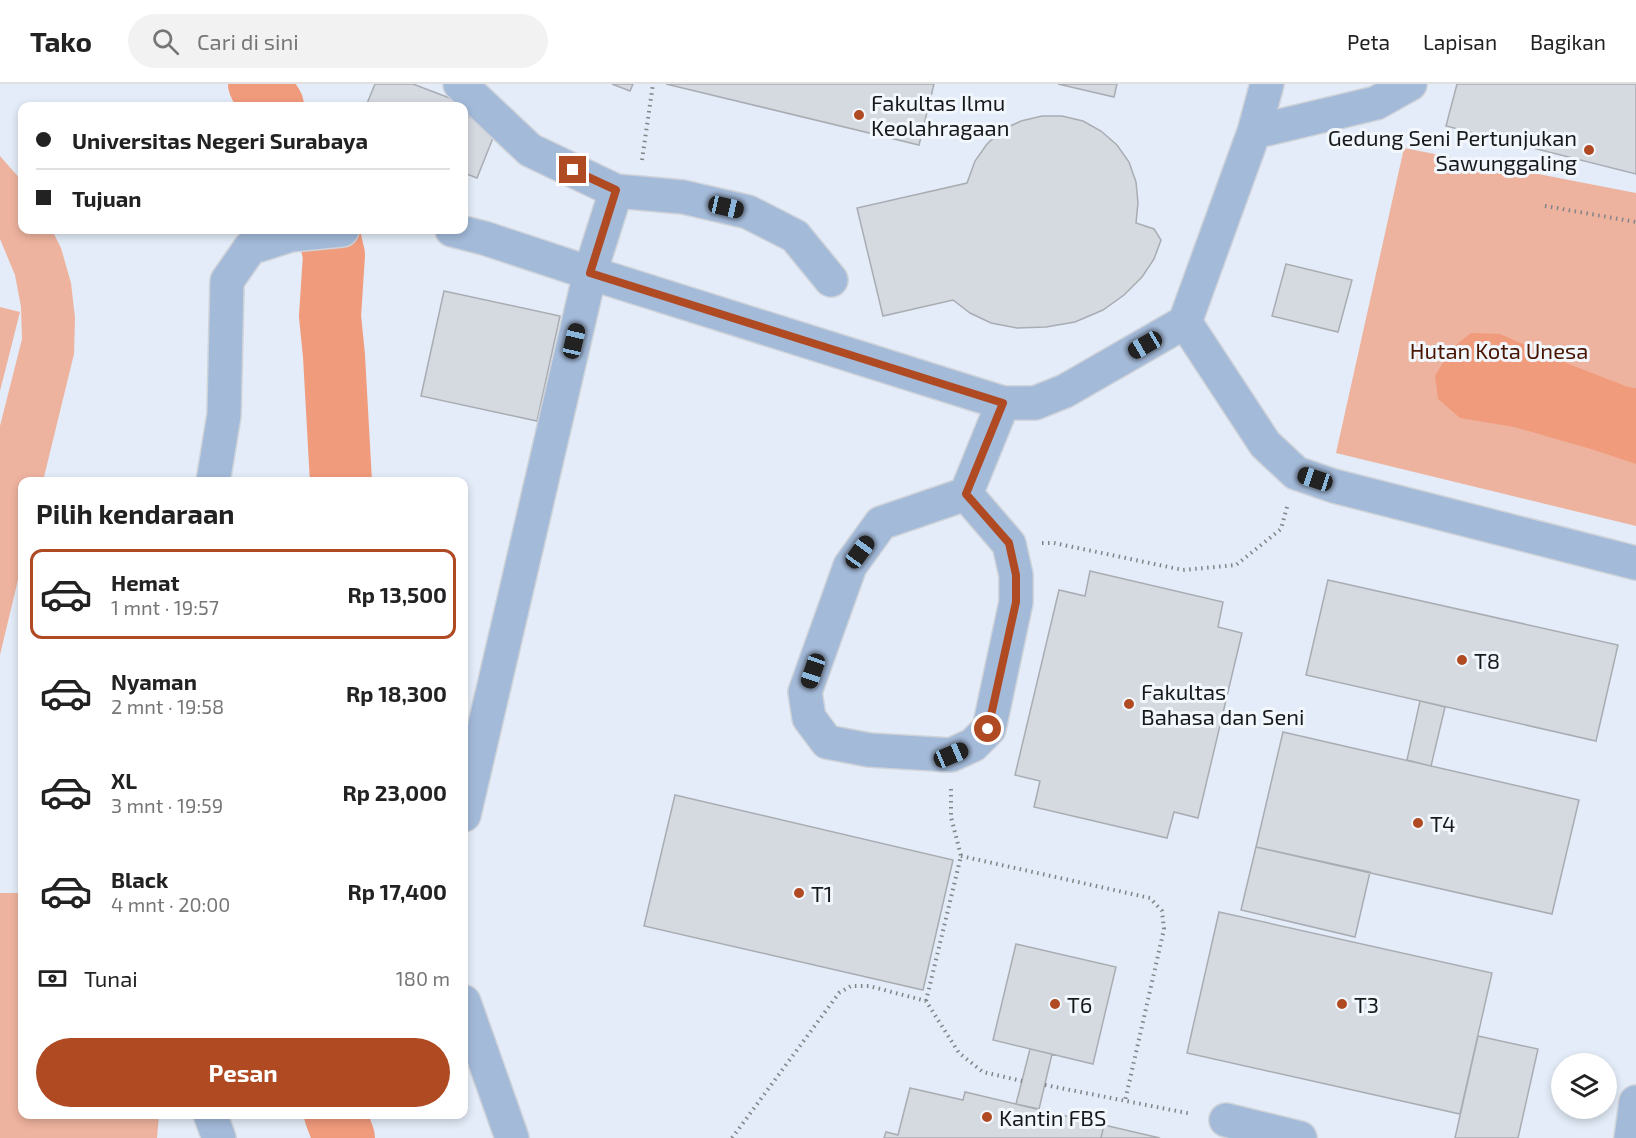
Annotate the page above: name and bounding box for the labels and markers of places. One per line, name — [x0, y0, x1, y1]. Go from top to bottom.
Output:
place label: Fakultas Ilmu Keolahragaan — [871, 89, 1009, 140]
marker: Fakultas Ilmu Keolahragaan — [852, 108, 866, 122]
place label: Gedung Seni Pertunjukan Sawunggaling — [1328, 124, 1577, 175]
marker: Gedung Seni Pertunjukan Sawunggaling — [1582, 143, 1596, 157]
place label: T8 — [1474, 647, 1500, 673]
marker: T8 — [1455, 653, 1469, 667]
place label: Fakultas Bahasa dan Seni — [1141, 678, 1305, 729]
marker: Fakultas Bahasa dan Seni — [1122, 697, 1136, 711]
place label: T4 — [1430, 810, 1455, 836]
marker: T4 — [1411, 816, 1425, 830]
place label: T1 — [811, 880, 833, 906]
marker: T1 — [792, 886, 806, 900]
place label: T6 — [1067, 991, 1092, 1017]
place label: T3 — [1354, 991, 1379, 1017]
marker: T6 — [1048, 997, 1062, 1011]
marker: T3 — [1335, 997, 1349, 1011]
place label: Kantin FBS — [999, 1104, 1106, 1130]
marker: Kantin FBS — [980, 1110, 994, 1124]

